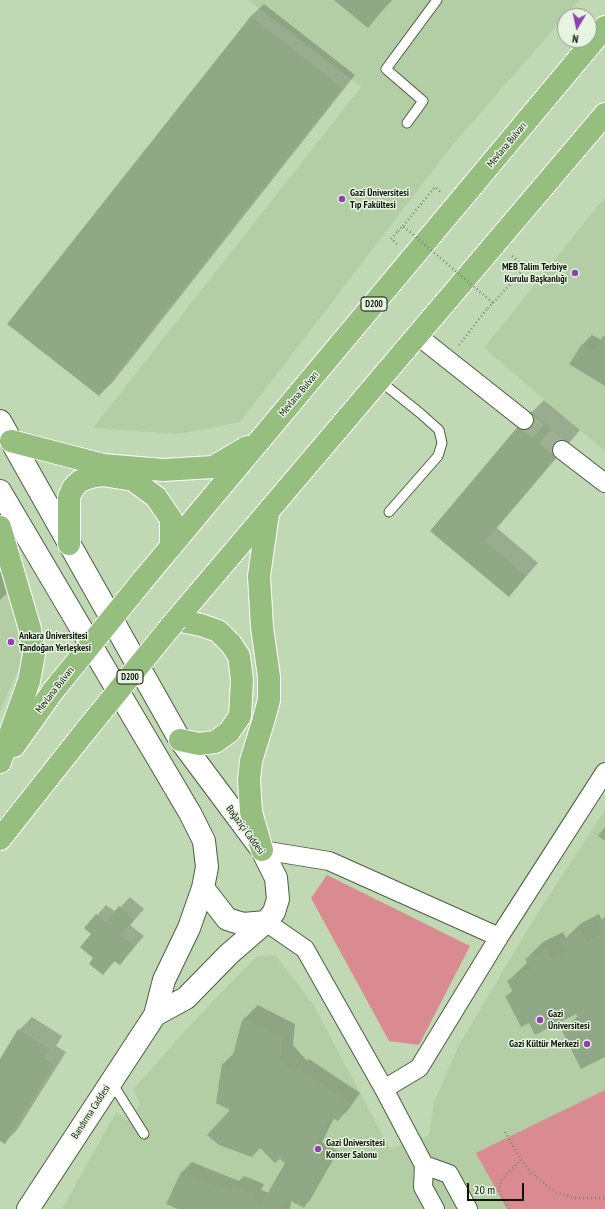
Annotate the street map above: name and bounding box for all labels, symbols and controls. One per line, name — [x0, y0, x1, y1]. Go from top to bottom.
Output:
north arrow — [557, 8, 597, 48]
text: N — [571, 31, 579, 46]
street label: Mevlana Bulvarı — [485, 120, 529, 170]
place label: Gazi Üniversitesi Tıp Fakültesi — [350, 187, 409, 210]
marker: Gazi Üniversitesi Tıp Fakültesi — [337, 194, 347, 204]
place label: MEB Talim Terbiye Kurulu Başkanlığı — [502, 261, 567, 284]
marker: MEB Talim Terbiye Kurulu Başkanlığı — [570, 268, 580, 278]
road number: D200 — [361, 297, 387, 311]
street label: Mevlana Bulvarı — [277, 369, 321, 419]
place label: Ankara Üniversitesi Tandoğan Yerleşkesi — [19, 630, 91, 654]
marker: Ankara Üniversitesi Tandoğan Yerleşkesi — [6, 637, 16, 647]
street label: Mevlana Bulvarı — [33, 665, 77, 715]
road number: D200 — [117, 670, 143, 684]
street label: Boğaziçi Caddesi — [223, 803, 267, 857]
place label: Gazi Üniversitesi — [548, 1008, 590, 1032]
marker: Gazi Üniversitesi — [535, 1015, 545, 1025]
place label: Gazi Kültür Merkezi — [509, 1038, 579, 1050]
marker: Gazi Kültür Merkezi — [582, 1039, 592, 1049]
street label: Bandırma Caddesi — [69, 1083, 113, 1141]
place label: Gazi Üniversitesi Konser Salonu — [326, 1137, 385, 1160]
marker: Gazi Üniversitesi Konser Salonu — [313, 1144, 323, 1154]
scale bar — [469, 1175, 526, 1201]
text: 20 m — [474, 1182, 495, 1197]

